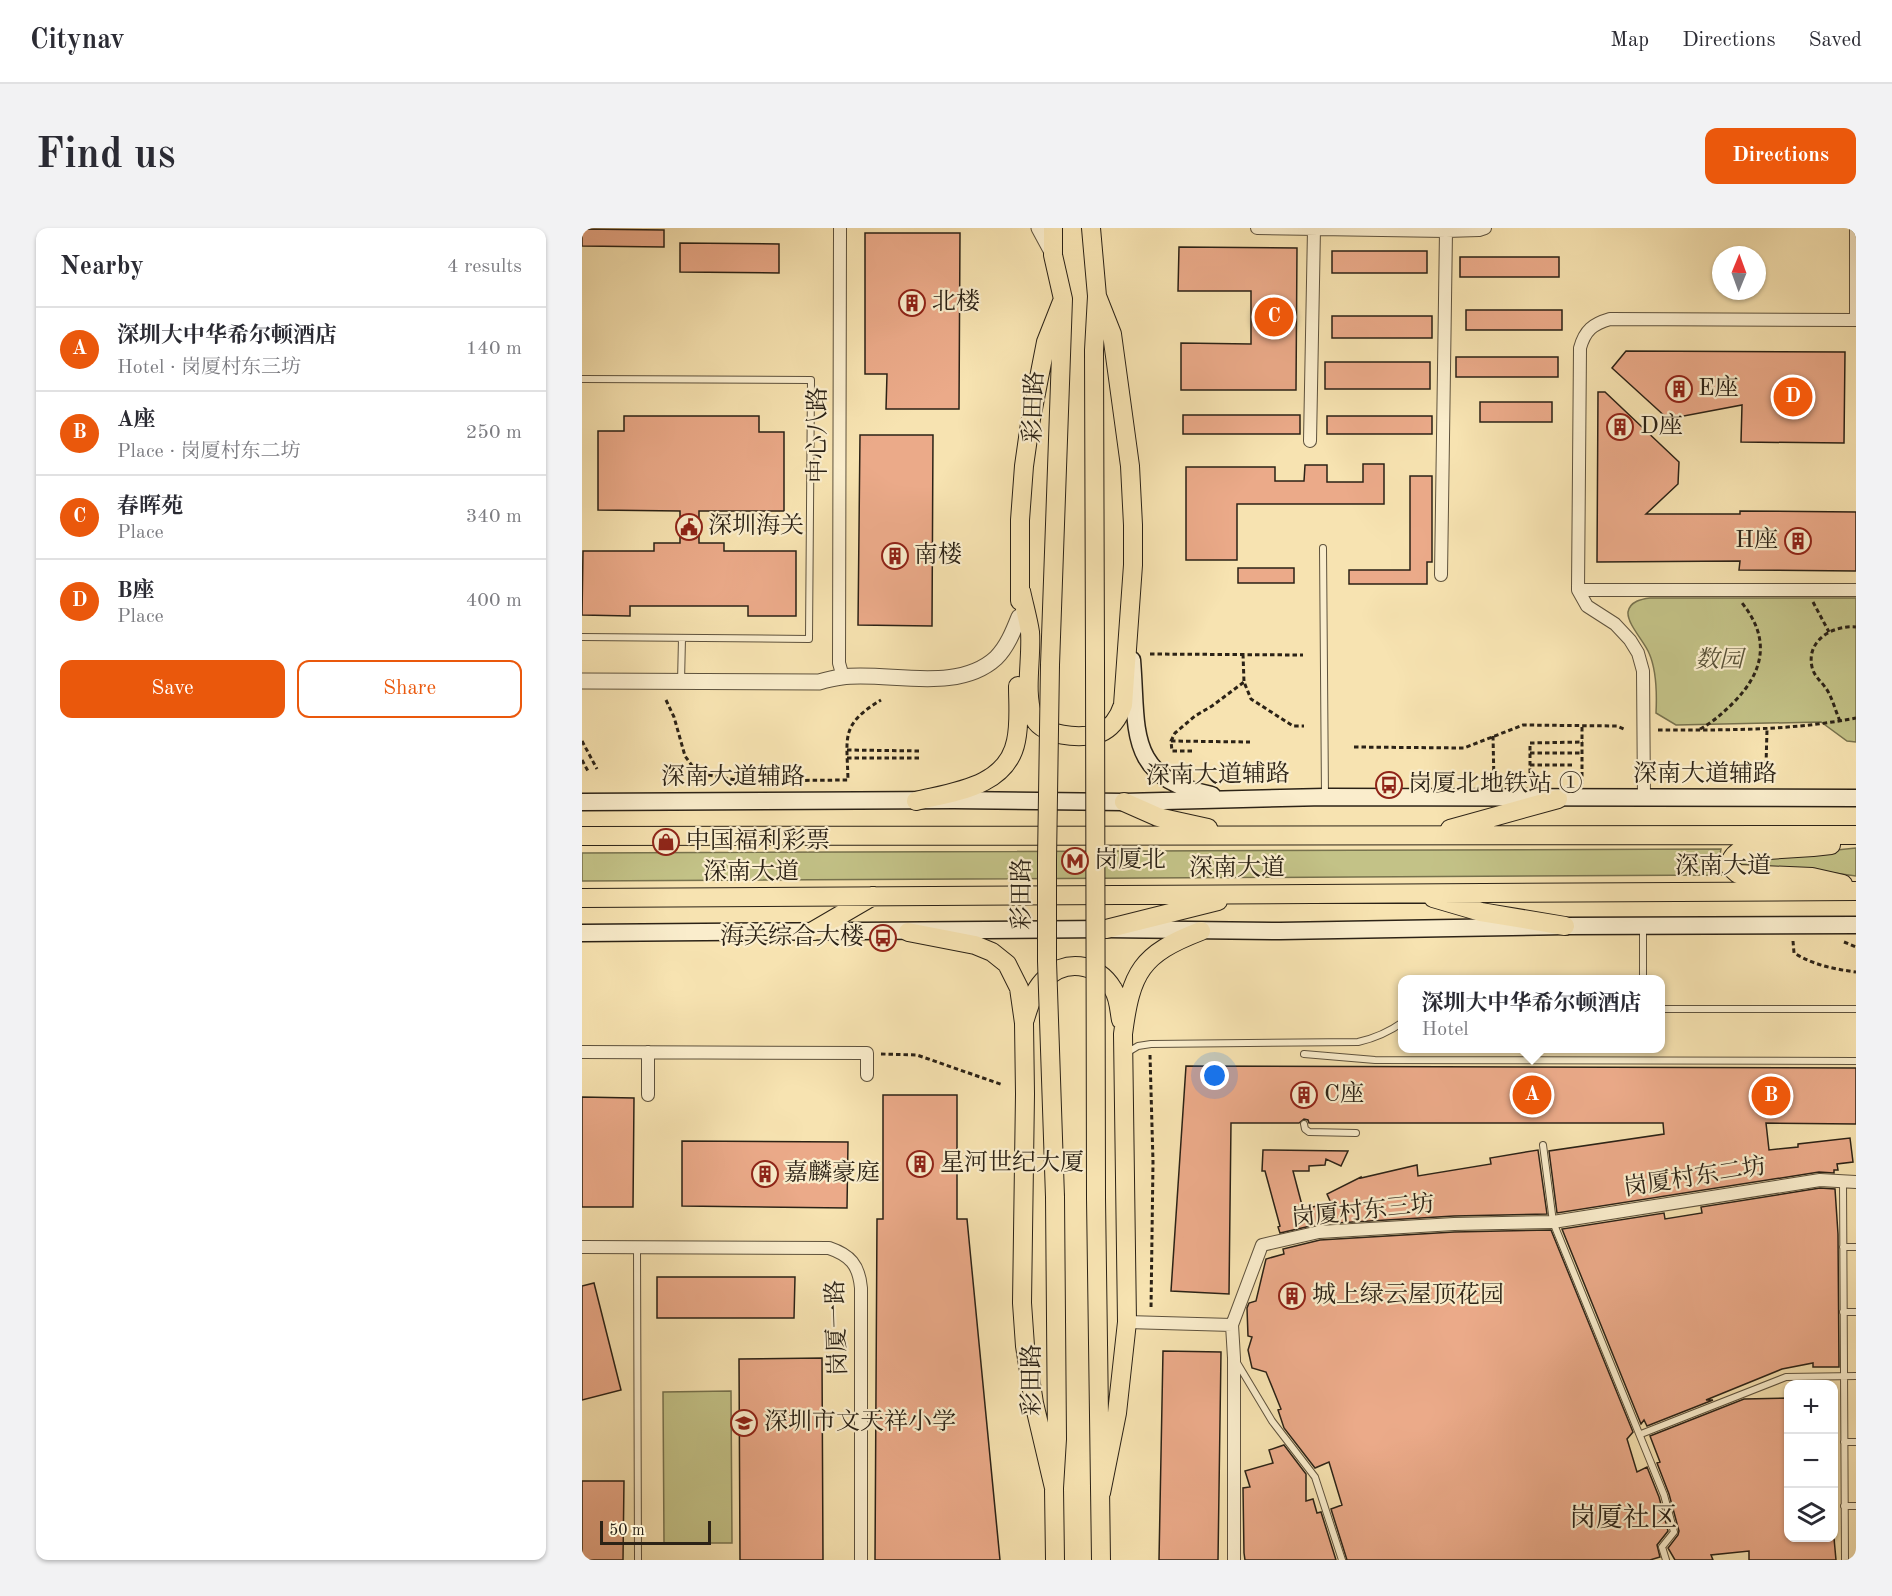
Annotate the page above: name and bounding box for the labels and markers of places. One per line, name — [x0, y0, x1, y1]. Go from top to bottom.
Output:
building icon: 北楼 — [897, 288, 927, 318]
place label: 北楼 — [932, 288, 980, 315]
pin: C — [1254, 294, 1294, 340]
building icon: E座 — [1664, 374, 1694, 404]
place label: E座 — [1698, 374, 1739, 401]
pin: D — [1774, 374, 1812, 420]
building icon: D座 — [1605, 412, 1635, 442]
place label: D座 — [1640, 412, 1683, 439]
public building icon: 深圳海关 — [674, 512, 704, 542]
place label: 深圳海关 — [708, 512, 804, 539]
place label: H座 — [1735, 526, 1778, 553]
building icon: H座 — [1783, 526, 1813, 556]
building icon: 南楼 — [880, 541, 910, 571]
place label: 南楼 — [914, 541, 962, 568]
bus stop icon: 岗厦北地铁站 ① — [1374, 770, 1404, 800]
place label: 岗厦北地铁站 ① — [1408, 770, 1583, 797]
shop icon: 中国福利彩票 — [651, 827, 681, 857]
place label: 中国福利彩票 — [686, 827, 830, 854]
metro station icon: 岗厦北 — [1060, 846, 1090, 876]
place label: 岗厦北 — [1094, 847, 1166, 873]
place label: 海关综合大楼 — [720, 923, 864, 950]
bus stop icon: 海关综合大楼 — [868, 923, 898, 953]
pin: A — [1512, 1072, 1552, 1118]
pin: B — [1752, 1074, 1790, 1118]
building icon: C座 — [1289, 1080, 1319, 1110]
place label: C座 — [1324, 1080, 1364, 1107]
building icon: 星河世纪大厦 — [905, 1149, 935, 1179]
place label: 星河世纪大厦 — [940, 1149, 1084, 1176]
building icon: 嘉麟豪庭 — [750, 1159, 780, 1189]
place label: 嘉麟豪庭 — [784, 1159, 880, 1186]
building icon: 城上绿云屋顶花园 — [1277, 1281, 1307, 1311]
place label: 城上绿云屋顶花园 — [1312, 1281, 1504, 1308]
school or university icon: 深圳市文天祥小学 — [729, 1408, 759, 1438]
place label: 深圳市文天祥小学 — [764, 1408, 956, 1435]

